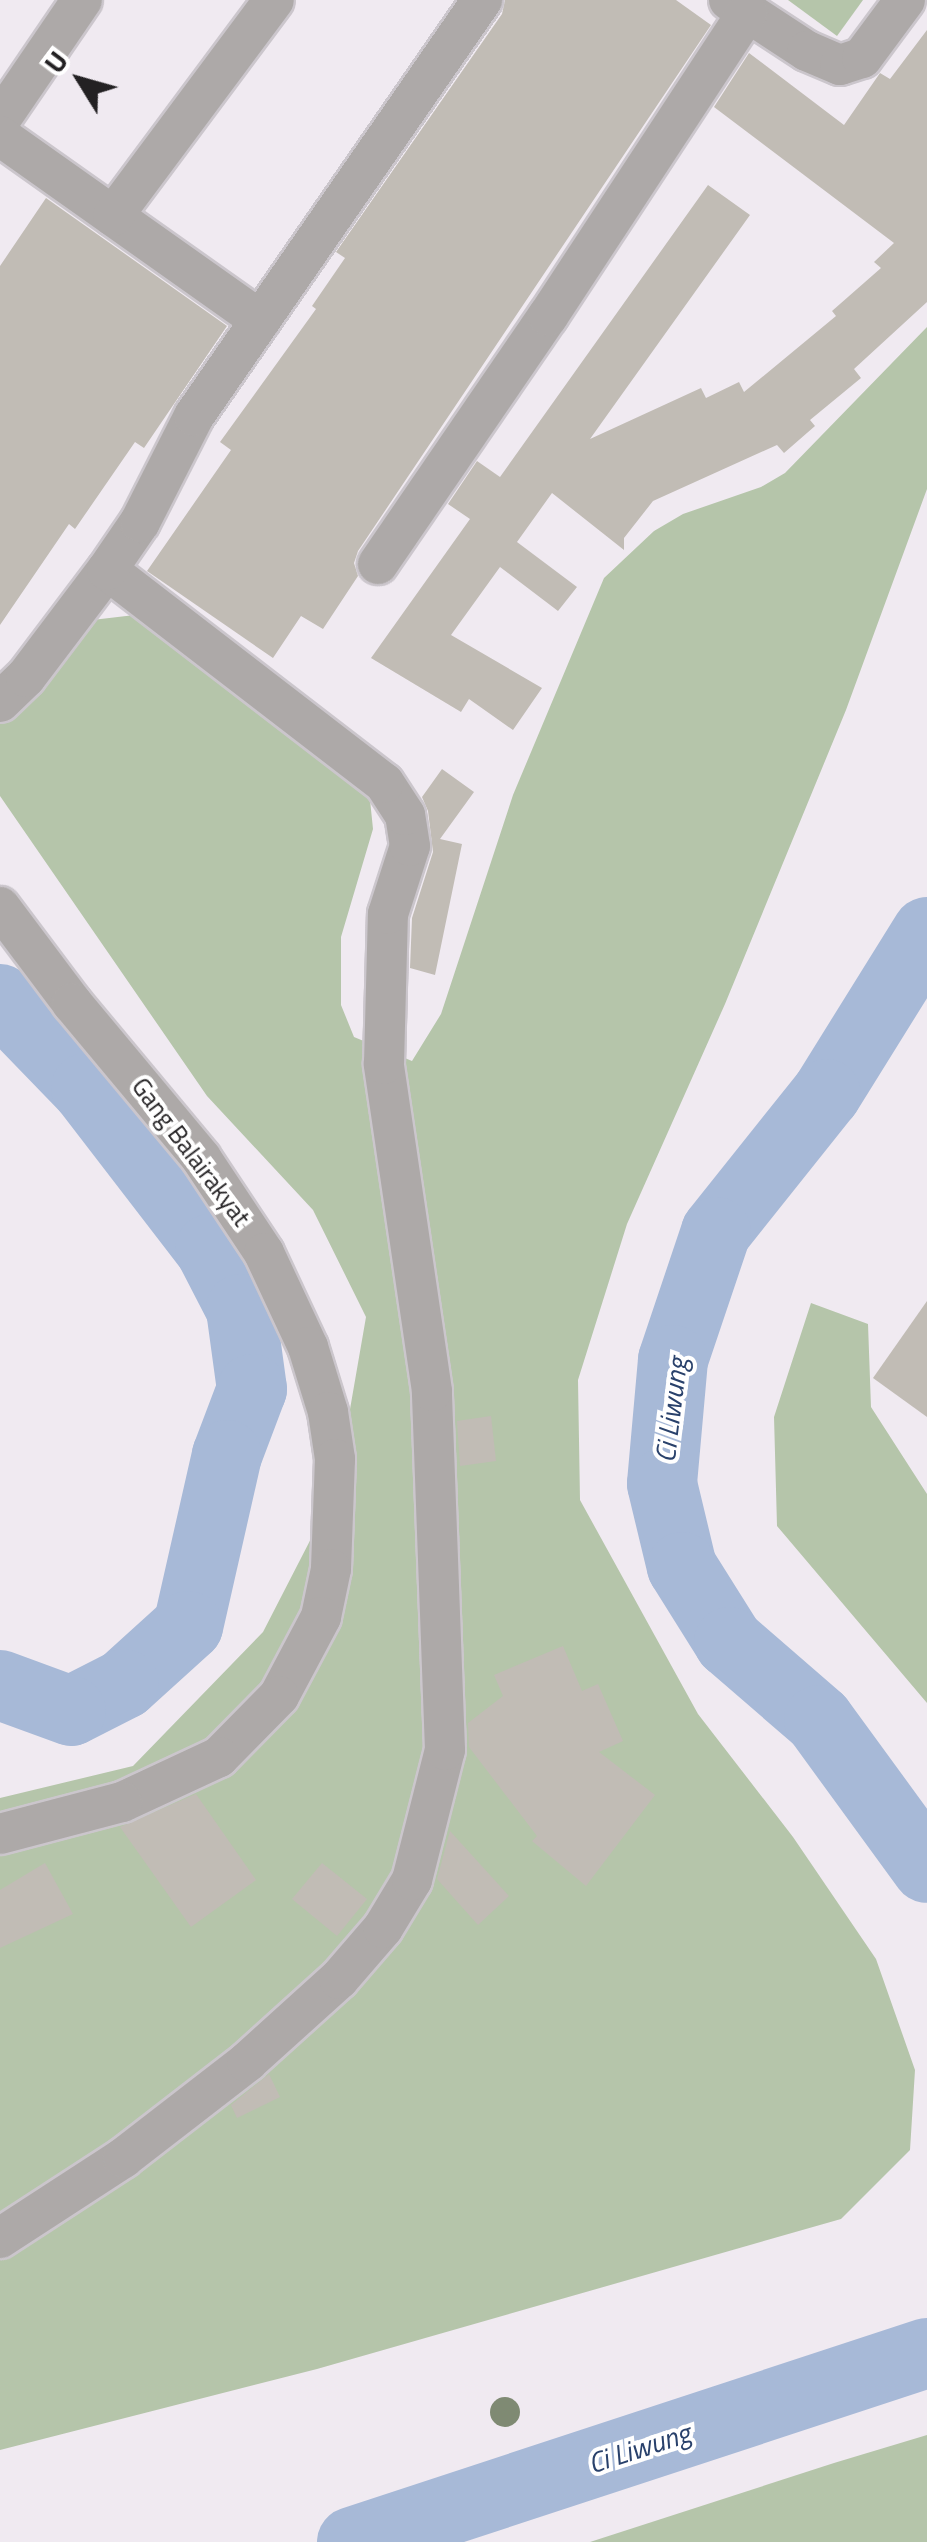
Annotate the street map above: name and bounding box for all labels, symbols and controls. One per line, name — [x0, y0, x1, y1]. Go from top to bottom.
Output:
north arrow — [30, 30, 130, 130]
text: U — [33, 41, 78, 82]
street label: Gang Balairakyat — [126, 1072, 256, 1232]
water label: Ci Liwung — [648, 1356, 694, 1464]
water label: Ci Liwung — [584, 2416, 694, 2480]

